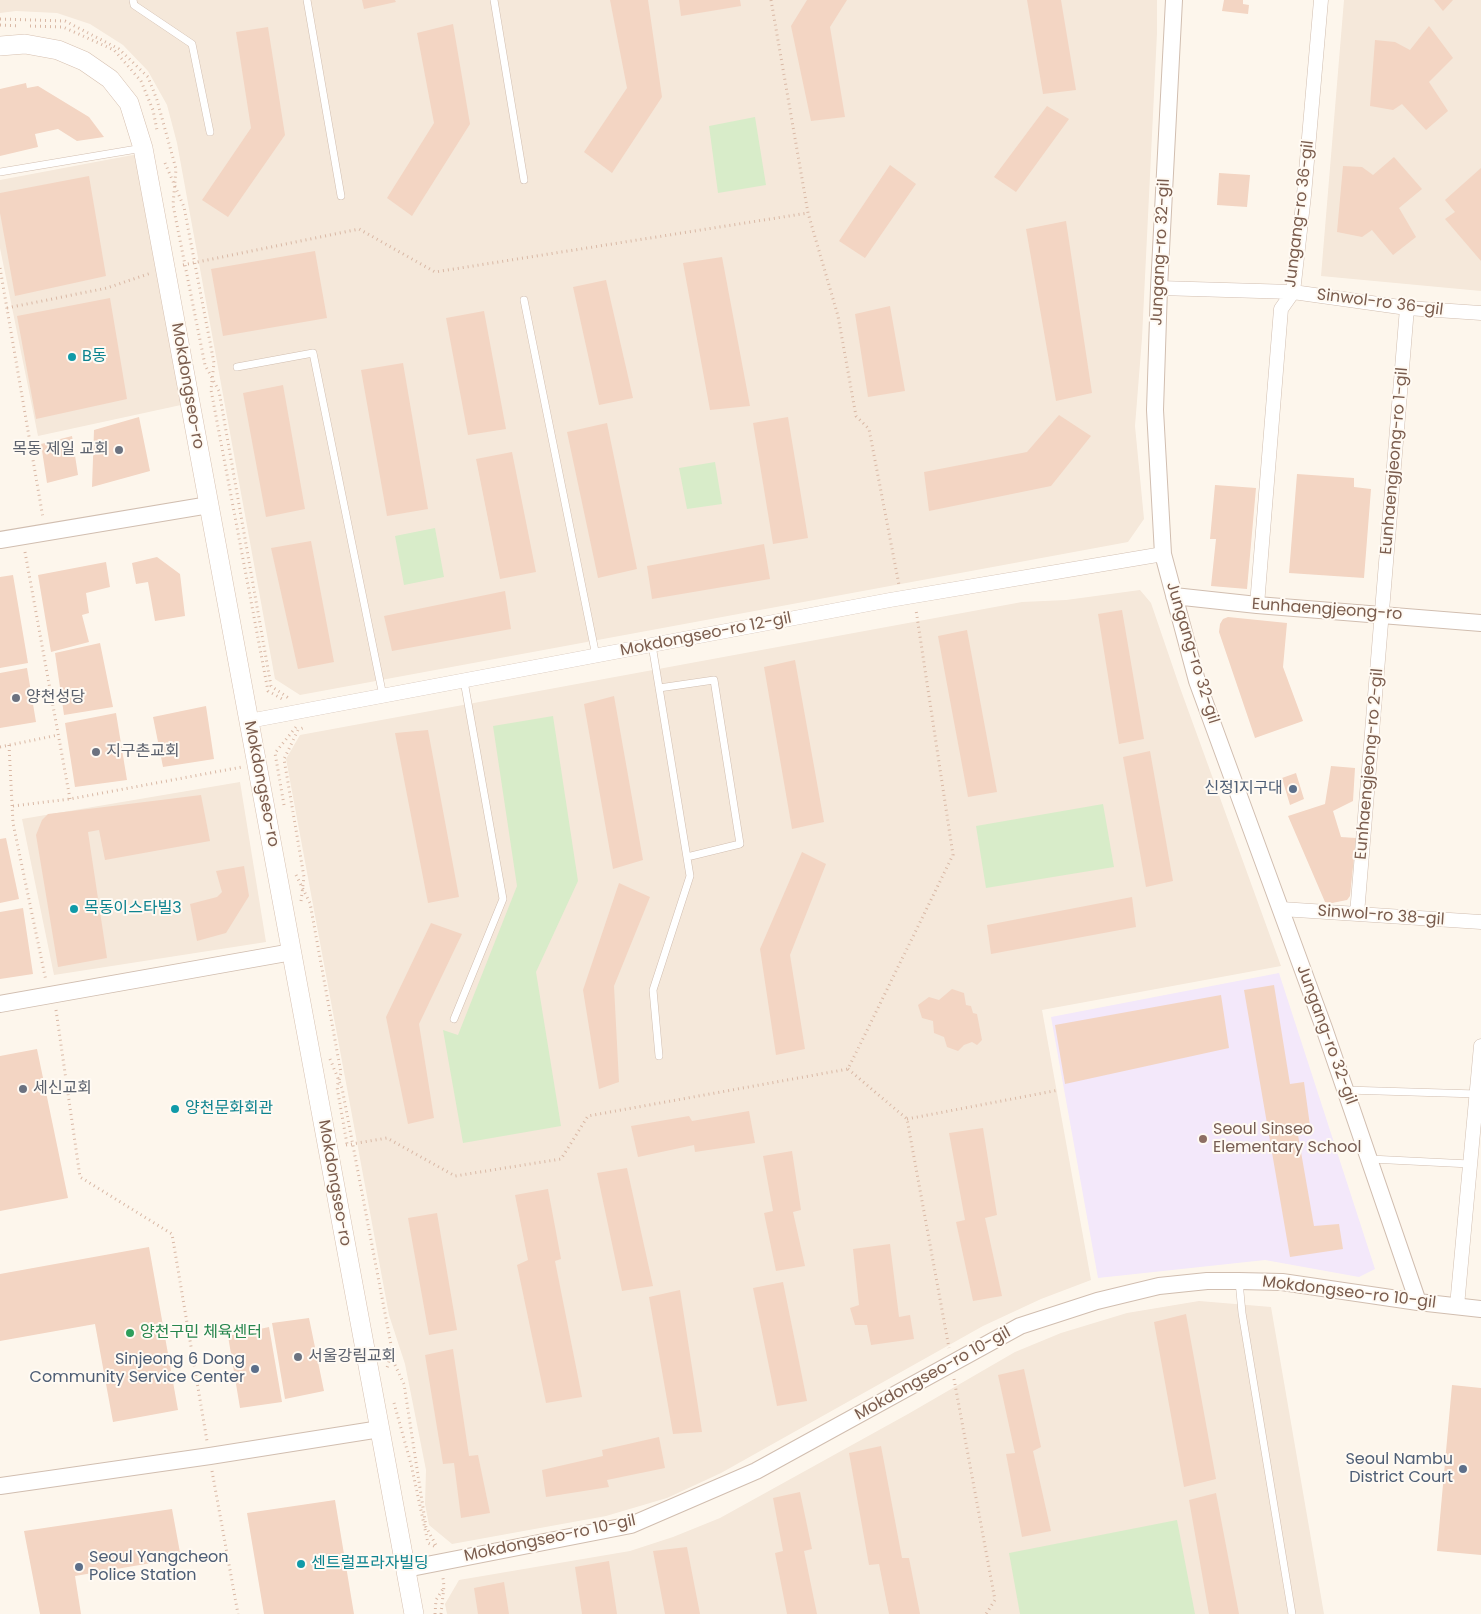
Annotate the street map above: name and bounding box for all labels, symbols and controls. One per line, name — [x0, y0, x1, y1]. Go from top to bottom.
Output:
street label: Jungang-ro 36-gil — [1281, 139, 1319, 289]
street label: Jungang-ro 32-gil — [1148, 178, 1174, 326]
street label: Sinwol-ro 36-gil — [1316, 286, 1444, 320]
street label: Mokdongseo-ro — [166, 321, 208, 451]
place label: B동 — [82, 347, 107, 367]
marker: B동 — [66, 351, 78, 363]
street label: Eunhaengjeong-ro 1-gil — [1377, 367, 1413, 555]
place label: 목동 제일 교회 — [12, 440, 109, 460]
marker: 목동 제일 교회 — [113, 444, 125, 456]
street label: Jungang-ro 32-gil — [1161, 580, 1223, 726]
street label: Eunhaengjeong-ro — [1251, 595, 1403, 625]
street label: Mokdongseo-ro 12-gil — [619, 609, 793, 661]
street label: Eunhaengjeong-ro 2-gil — [1352, 668, 1388, 860]
place label: 양천성당 — [26, 688, 85, 708]
marker: 양천성당 — [10, 692, 22, 704]
street label: Mokdongseo-ro — [239, 719, 283, 849]
place label: 지구촌교회 — [106, 742, 180, 762]
marker: 지구촌교회 — [90, 746, 102, 758]
place label: 신정1지구대 — [1204, 779, 1283, 799]
marker: 신정1지구대 — [1287, 783, 1299, 795]
place label: 목동이스타빌3 — [84, 899, 182, 919]
street label: Sinwol-ro 38-gil — [1317, 902, 1445, 930]
marker: 목동이스타빌3 — [68, 903, 80, 915]
street label: Jungang-ro 32-gil — [1292, 963, 1360, 1107]
place label: 세신교회 — [33, 1079, 92, 1099]
marker: 세신교회 — [17, 1083, 29, 1095]
place label: 양천문화회관 — [185, 1099, 273, 1119]
marker: 양천문화회관 — [169, 1103, 181, 1115]
street label: Mokdongseo-ro — [313, 1118, 355, 1248]
place label: Seoul Sinseo Elementary School — [1213, 1120, 1361, 1158]
marker: Seoul Sinseo Elementary School — [1197, 1133, 1209, 1145]
street label: Mokdongseo-ro 10-gil — [1261, 1273, 1437, 1313]
place label: 양천구민 체육센터 — [140, 1323, 262, 1343]
street label: Mokdongseo-ro 10-gil — [852, 1323, 1014, 1425]
marker: 양천구민 체육센터 — [124, 1327, 136, 1339]
place label: 서울강림교회 — [308, 1347, 396, 1367]
place label: Sinjeong 6 Dong Community Service Center — [30, 1350, 245, 1388]
marker: 서울강림교회 — [292, 1351, 304, 1363]
marker: Sinjeong 6 Dong Community Service Center — [249, 1363, 261, 1375]
place label: Seoul Nambu District Court — [1345, 1450, 1453, 1488]
marker: Seoul Nambu District Court — [1457, 1463, 1469, 1475]
street label: Mokdongseo-ro 10-gil — [462, 1511, 638, 1567]
place label: Seoul Yangcheon Police Station — [89, 1548, 229, 1586]
place label: 센트럴프라자빌딩 — [311, 1554, 429, 1574]
marker: 센트럴프라자빌딩 — [295, 1558, 307, 1570]
marker: Seoul Yangcheon Police Station — [73, 1561, 85, 1573]

